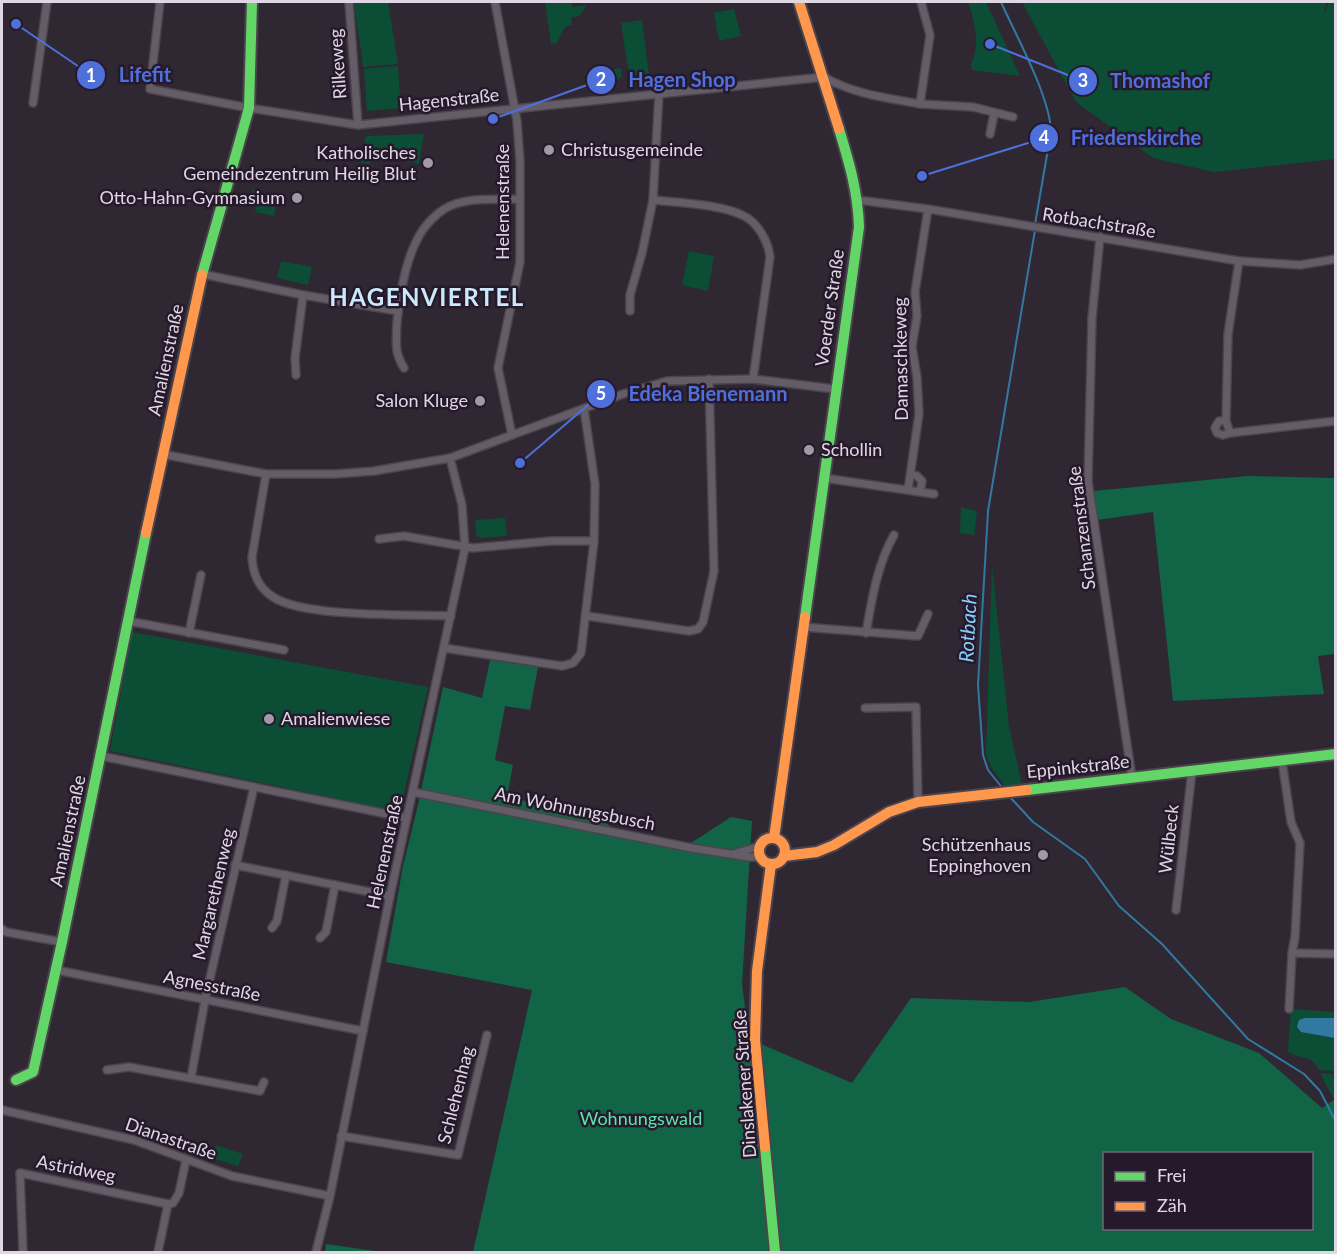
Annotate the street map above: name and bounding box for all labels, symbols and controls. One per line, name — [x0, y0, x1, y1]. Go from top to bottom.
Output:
street label: Rilkeweg — [324, 28, 350, 100]
callout: Lifefit — [76, 56, 183, 94]
callout: Hagen Shop — [586, 61, 748, 99]
text: Lifefit — [119, 62, 172, 86]
callout: Thomashof — [1068, 62, 1222, 100]
text: 1 — [86, 64, 96, 86]
text: Hagen Shop — [628, 67, 736, 91]
text: 2 — [596, 68, 606, 90]
text: Thomashof — [1110, 68, 1211, 92]
text: 3 — [1078, 69, 1088, 91]
street label: Hagenstraße — [398, 83, 500, 115]
callout: Friedenskirche — [1029, 119, 1213, 157]
text: Friedenskirche — [1071, 125, 1202, 149]
text: 4 — [1039, 126, 1049, 148]
place label: Christusgemeinde — [561, 138, 703, 160]
place label: Katholisches Gemeindezentrum Heilig Blut — [183, 141, 417, 184]
marker: Christusgemeinde — [542, 143, 556, 157]
street label: Helenenstraße — [491, 144, 513, 260]
marker: Katholisches Gemeindezentrum Heilig Blut — [421, 156, 435, 170]
place label: Otto-Hahn-Gymnasium — [99, 186, 285, 208]
marker: Otto-Hahn-Gymnasium — [290, 191, 304, 205]
street label: Rotbachstraße — [1041, 202, 1157, 242]
street label: Voerder Straße — [810, 248, 848, 368]
district label: HAGENVIERTEL — [329, 282, 525, 311]
street label: Damaschkeweg — [888, 297, 912, 421]
street label: Amalienstraße — [142, 302, 188, 418]
callout: Edeka Bienemann — [586, 375, 799, 413]
text: Edeka Bienemann — [628, 381, 788, 405]
text: 5 — [596, 382, 606, 404]
place label: Salon Kluge — [375, 389, 468, 411]
marker: Salon Kluge — [473, 394, 487, 408]
place label: Schollin — [821, 438, 882, 460]
marker: Schollin — [802, 443, 816, 457]
street label: Schanzenstraße — [1063, 465, 1100, 591]
water label: Rotbach — [953, 593, 981, 663]
place label: Amalienwiese — [281, 707, 390, 729]
marker: Amalienwiese — [262, 712, 276, 726]
street label: Eppinkstraße — [1025, 750, 1130, 782]
street label: Amalienstraße — [44, 773, 90, 889]
street label: Am Wohnungsbusch — [493, 782, 657, 834]
street label: Helenenstraße — [361, 793, 407, 911]
street label: Wülbeck — [1153, 802, 1183, 875]
street label: Margarethenweg — [187, 826, 239, 962]
place label: Schützenhaus Eppinghoven — [922, 833, 1031, 876]
marker: Schützenhaus Eppinghoven — [1036, 848, 1050, 862]
street label: Agnesstraße — [162, 965, 263, 1005]
street label: Dinslakener Straße — [728, 1009, 760, 1159]
street label: Schlehenhag — [432, 1044, 478, 1146]
park label: Wohnungswald — [580, 1107, 702, 1129]
street label: Dianastraße — [123, 1112, 220, 1164]
street label: Astridweg — [35, 1150, 118, 1186]
legend — [1103, 1152, 1313, 1230]
text: Frei — [1157, 1164, 1186, 1186]
text: Zäh — [1157, 1194, 1187, 1216]

